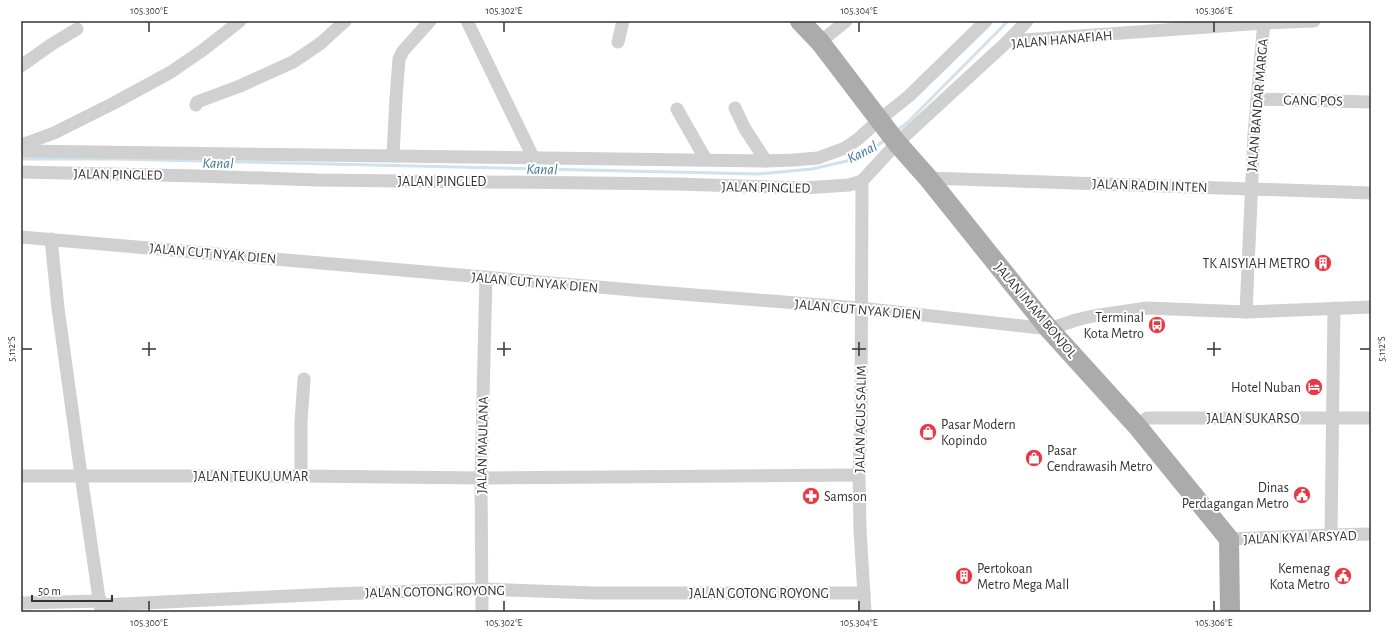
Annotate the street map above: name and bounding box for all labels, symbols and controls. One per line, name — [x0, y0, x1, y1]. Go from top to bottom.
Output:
text: 105.300°E — [130, 6, 168, 16]
text: 105.302°E — [486, 6, 523, 16]
text: 105.304°E — [840, 6, 878, 16]
text: 105.306°E — [1195, 6, 1233, 16]
street label: JALAN HANAFIAH — [1011, 29, 1113, 51]
street label: JALAN BANDAR MARGA — [1245, 38, 1271, 172]
street label: GANG POS — [1283, 93, 1343, 109]
water label: Kanal — [845, 139, 880, 166]
water label: Kanal — [202, 156, 234, 171]
water label: Kanal — [526, 162, 558, 177]
street label: JALAN PINGLED — [74, 167, 162, 183]
street label: JALAN PINGLED — [398, 175, 486, 189]
street label: JALAN RADIN INTEN — [1092, 177, 1208, 195]
street label: JALAN PINGLED — [722, 180, 810, 196]
street label: JALAN CUT NYAK DIEN — [149, 241, 277, 266]
building icon: TK AISYIAH METRO — [1313, 253, 1333, 273]
place label: TK AISYIAH METRO — [1202, 257, 1310, 271]
street label: JALAN IMAM BONJOL — [992, 260, 1079, 361]
street label: JALAN CUT NYAK DIEN — [471, 270, 599, 295]
street label: JALAN CUT NYAK DIEN — [794, 297, 922, 322]
place label: Terminal Kota Metro — [1083, 311, 1144, 341]
bus stop icon: Terminal Kota Metro — [1147, 315, 1167, 335]
text: 5.112°S — [7, 336, 17, 362]
text: 5.112°S — [1377, 336, 1387, 362]
street label: JALAN AGUS SALIM — [853, 365, 869, 473]
hotel icon: Hotel Nuban — [1304, 377, 1324, 397]
place label: Hotel Nuban — [1231, 381, 1301, 395]
street label: JALAN MAULANA — [475, 396, 491, 494]
street label: JALAN SUKARSO — [1207, 412, 1299, 426]
place label: Pasar Modern Kopindo — [941, 418, 1016, 448]
shop icon: Pasar Modern Kopindo — [918, 422, 938, 442]
place label: Pasar Cendrawasih Metro — [1047, 444, 1153, 474]
shop icon: Pasar Cendrawasih Metro — [1024, 448, 1044, 468]
street label: JALAN TEUKU UMAR — [194, 470, 309, 484]
place label: Dinas Perdagangan Metro — [1182, 481, 1289, 511]
public building icon: Dinas Perdagangan Metro — [1292, 485, 1312, 505]
pharmacy icon: Samson — [801, 486, 821, 506]
place label: Samson — [824, 490, 867, 504]
street label: JALAN KYAI ARSYAD — [1243, 529, 1357, 547]
place label: Pertokoan Metro Mega Mall — [977, 562, 1069, 592]
place label: Kemenag Kota Metro — [1269, 562, 1330, 592]
building icon: Pertokoan Metro Mega Mall — [954, 566, 974, 586]
public building icon: Kemenag Kota Metro — [1333, 566, 1353, 586]
scale bar — [32, 577, 112, 603]
street label: JALAN GOTONG ROYONG — [365, 584, 505, 600]
text: 50 m — [38, 585, 61, 597]
street label: JALAN GOTONG ROYONG — [689, 587, 829, 601]
text: 105.300°E — [130, 618, 168, 628]
text: 105.302°E — [486, 618, 523, 628]
text: 105.304°E — [840, 618, 878, 628]
text: 105.306°E — [1195, 618, 1233, 628]

